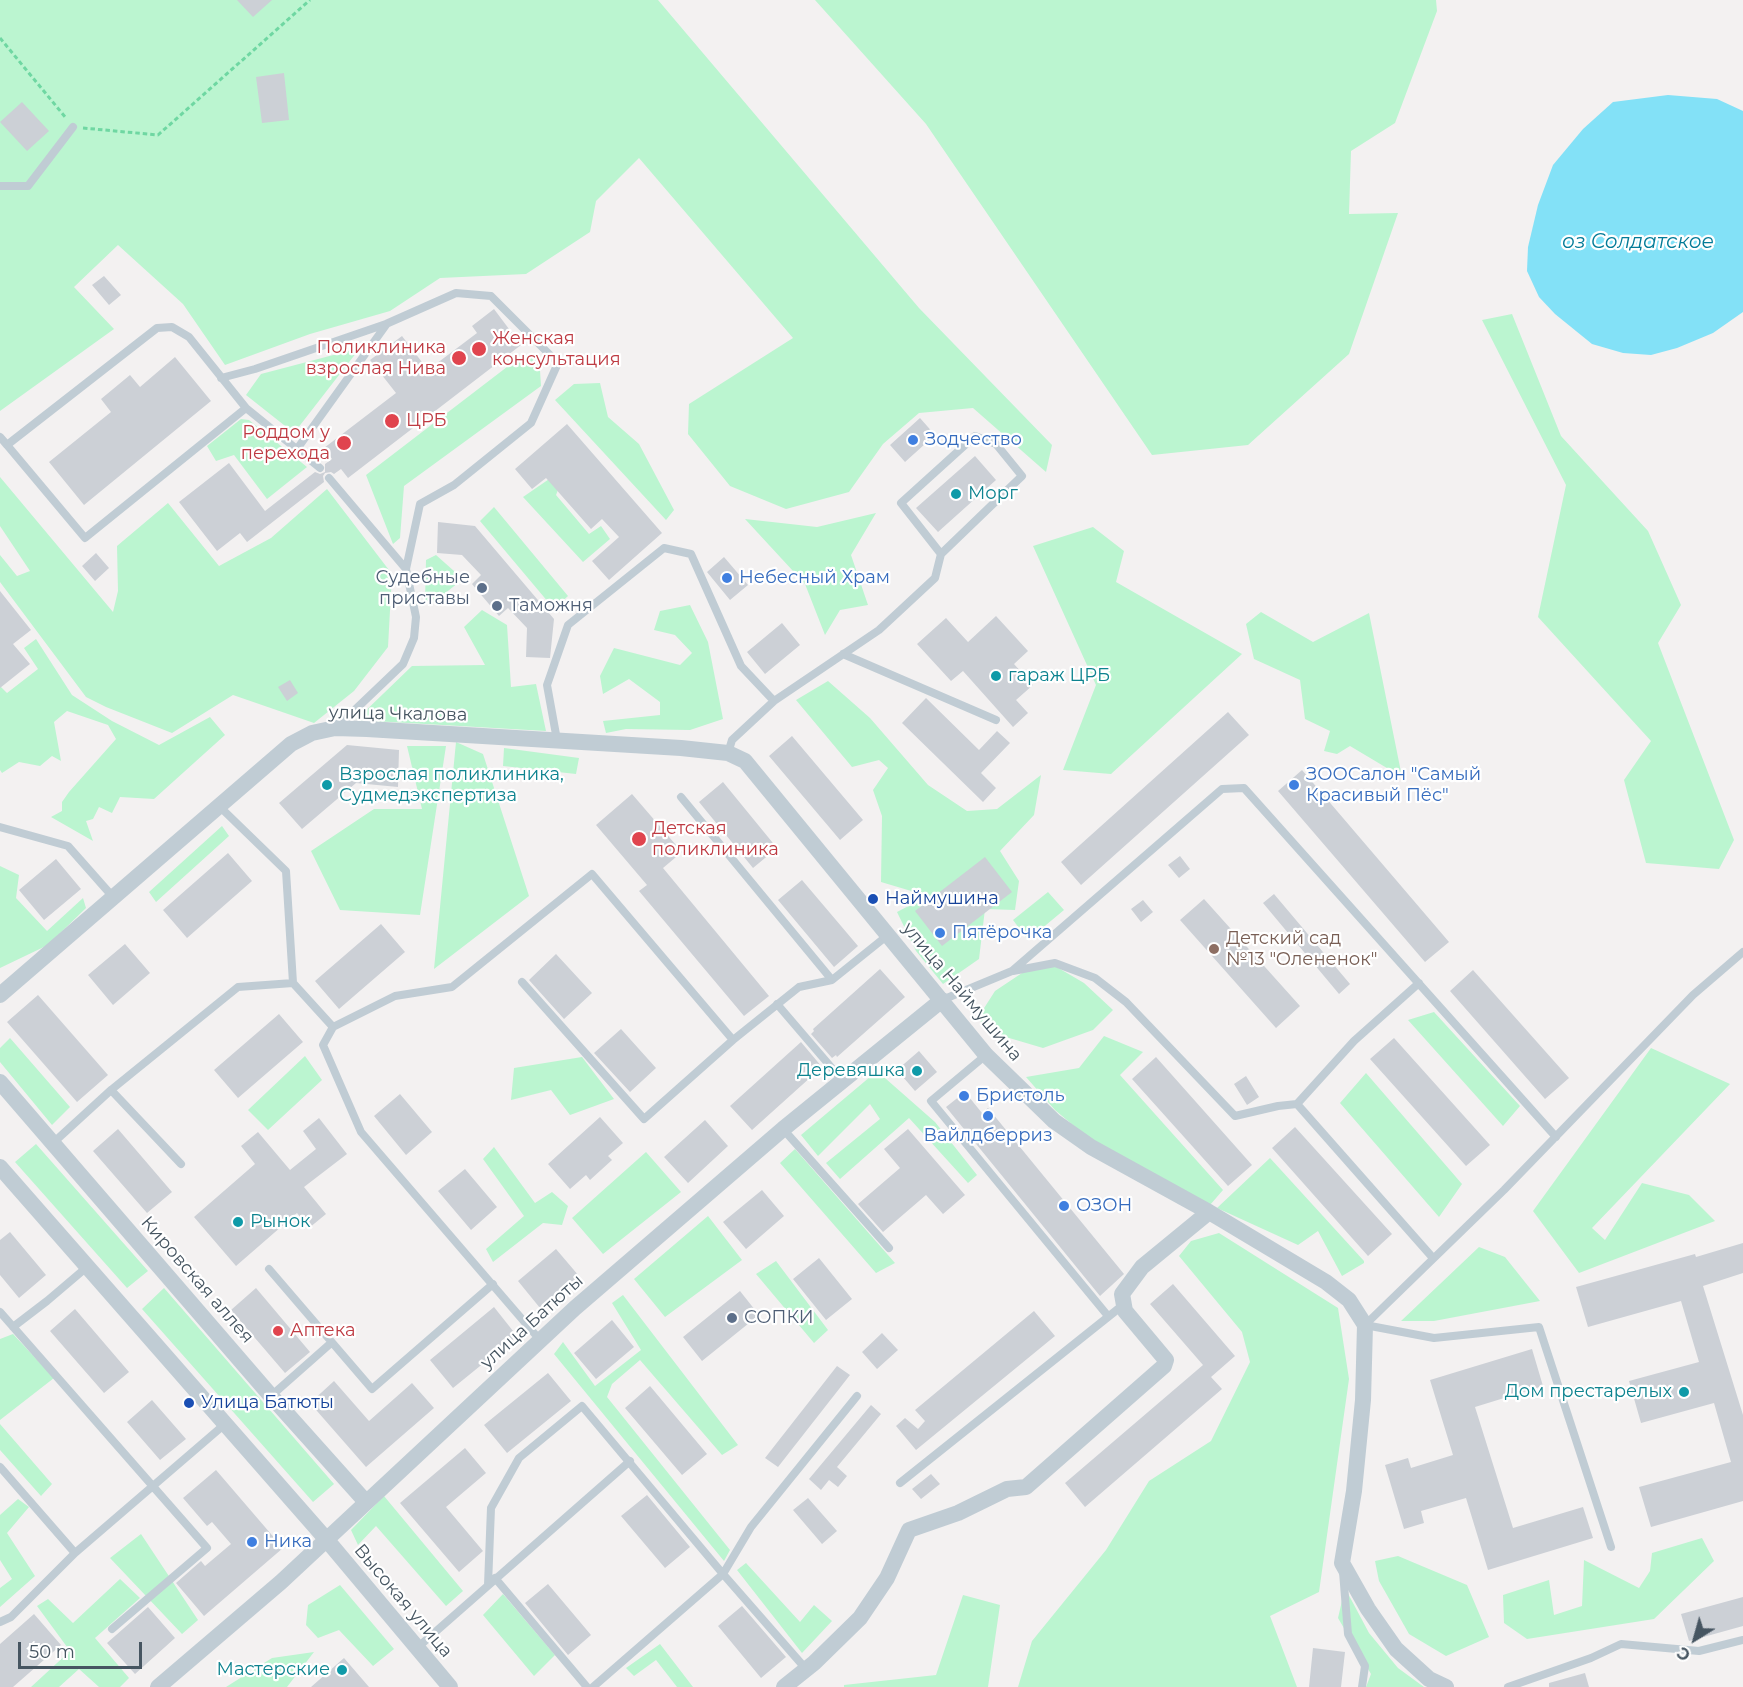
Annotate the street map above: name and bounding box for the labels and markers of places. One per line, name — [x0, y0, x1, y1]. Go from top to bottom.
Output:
place label: Женская консультация — [492, 328, 621, 370]
place label: Поликлиника взрослая Нива — [306, 337, 446, 380]
marker: Женская консультация — [470, 340, 488, 358]
marker: Поликлиника взрослая Нива — [450, 349, 468, 367]
place label: ЦРБ — [406, 410, 447, 432]
marker: ЦРБ — [383, 412, 401, 430]
place label: Роддом у перехода — [241, 422, 330, 464]
place label: Зодчество — [925, 429, 1022, 451]
marker: Зодчество — [906, 433, 920, 447]
marker: Роддом у перехода — [335, 434, 353, 452]
place label: Морг — [968, 483, 1018, 505]
marker: Морг — [949, 487, 963, 501]
place label: Судебные приставы — [375, 567, 470, 610]
place label: Небесный Храм — [739, 567, 890, 589]
marker: Небесный Храм — [720, 571, 734, 585]
marker: Судебные приставы — [475, 581, 489, 595]
place label: Таможня — [509, 595, 593, 617]
marker: Таможня — [490, 599, 504, 613]
place label: гараж ЦРБ — [1008, 665, 1110, 687]
marker: гараж ЦРБ — [989, 669, 1003, 683]
place label: Взрослая поликлиника, Судмедэкспертиза — [339, 764, 564, 806]
place label: ЗООСалон "Самый Красивый Пёс" — [1306, 764, 1481, 806]
marker: Взрослая поликлиника, Судмедэкспертиза — [320, 778, 334, 792]
marker: ЗООСалон "Самый Красивый Пёс" — [1287, 778, 1301, 792]
place label: Детская поликлиника — [652, 818, 779, 860]
marker: Детская поликлиника — [630, 830, 648, 848]
place label: Наймушина — [885, 888, 999, 910]
marker: Наймушина — [866, 892, 880, 906]
place label: Пятёрочка — [952, 922, 1052, 944]
marker: Пятёрочка — [933, 926, 947, 940]
place label: Детский сад №13 "Олененок" — [1226, 928, 1377, 970]
marker: Детский сад №13 "Олененок" — [1207, 942, 1221, 956]
place label: Деревяшка — [797, 1060, 905, 1082]
marker: Деревяшка — [910, 1064, 924, 1078]
place label: Бристоль — [976, 1085, 1065, 1107]
marker: Бристоль — [957, 1089, 971, 1103]
marker: Вайлдберриз — [981, 1109, 995, 1123]
place label: Вайлдберриз — [923, 1125, 1053, 1147]
place label: ОЗОН — [1076, 1195, 1132, 1217]
marker: ОЗОН — [1057, 1199, 1071, 1213]
place label: Рынок — [250, 1211, 311, 1233]
marker: Рынок — [231, 1215, 245, 1229]
place label: СОПКИ — [744, 1307, 814, 1329]
marker: СОПКИ — [725, 1311, 739, 1325]
place label: Аптека — [290, 1320, 356, 1342]
marker: Аптека — [271, 1324, 285, 1338]
place label: Дом престарелых — [1505, 1381, 1672, 1403]
marker: Дом престарелых — [1677, 1385, 1691, 1399]
place label: Улица Батюты — [201, 1392, 334, 1414]
marker: Улица Батюты — [182, 1396, 196, 1410]
place label: Ника — [264, 1531, 312, 1553]
marker: Ника — [245, 1535, 259, 1549]
place label: Мастерские — [217, 1659, 330, 1681]
marker: Мастерские — [335, 1663, 349, 1677]

